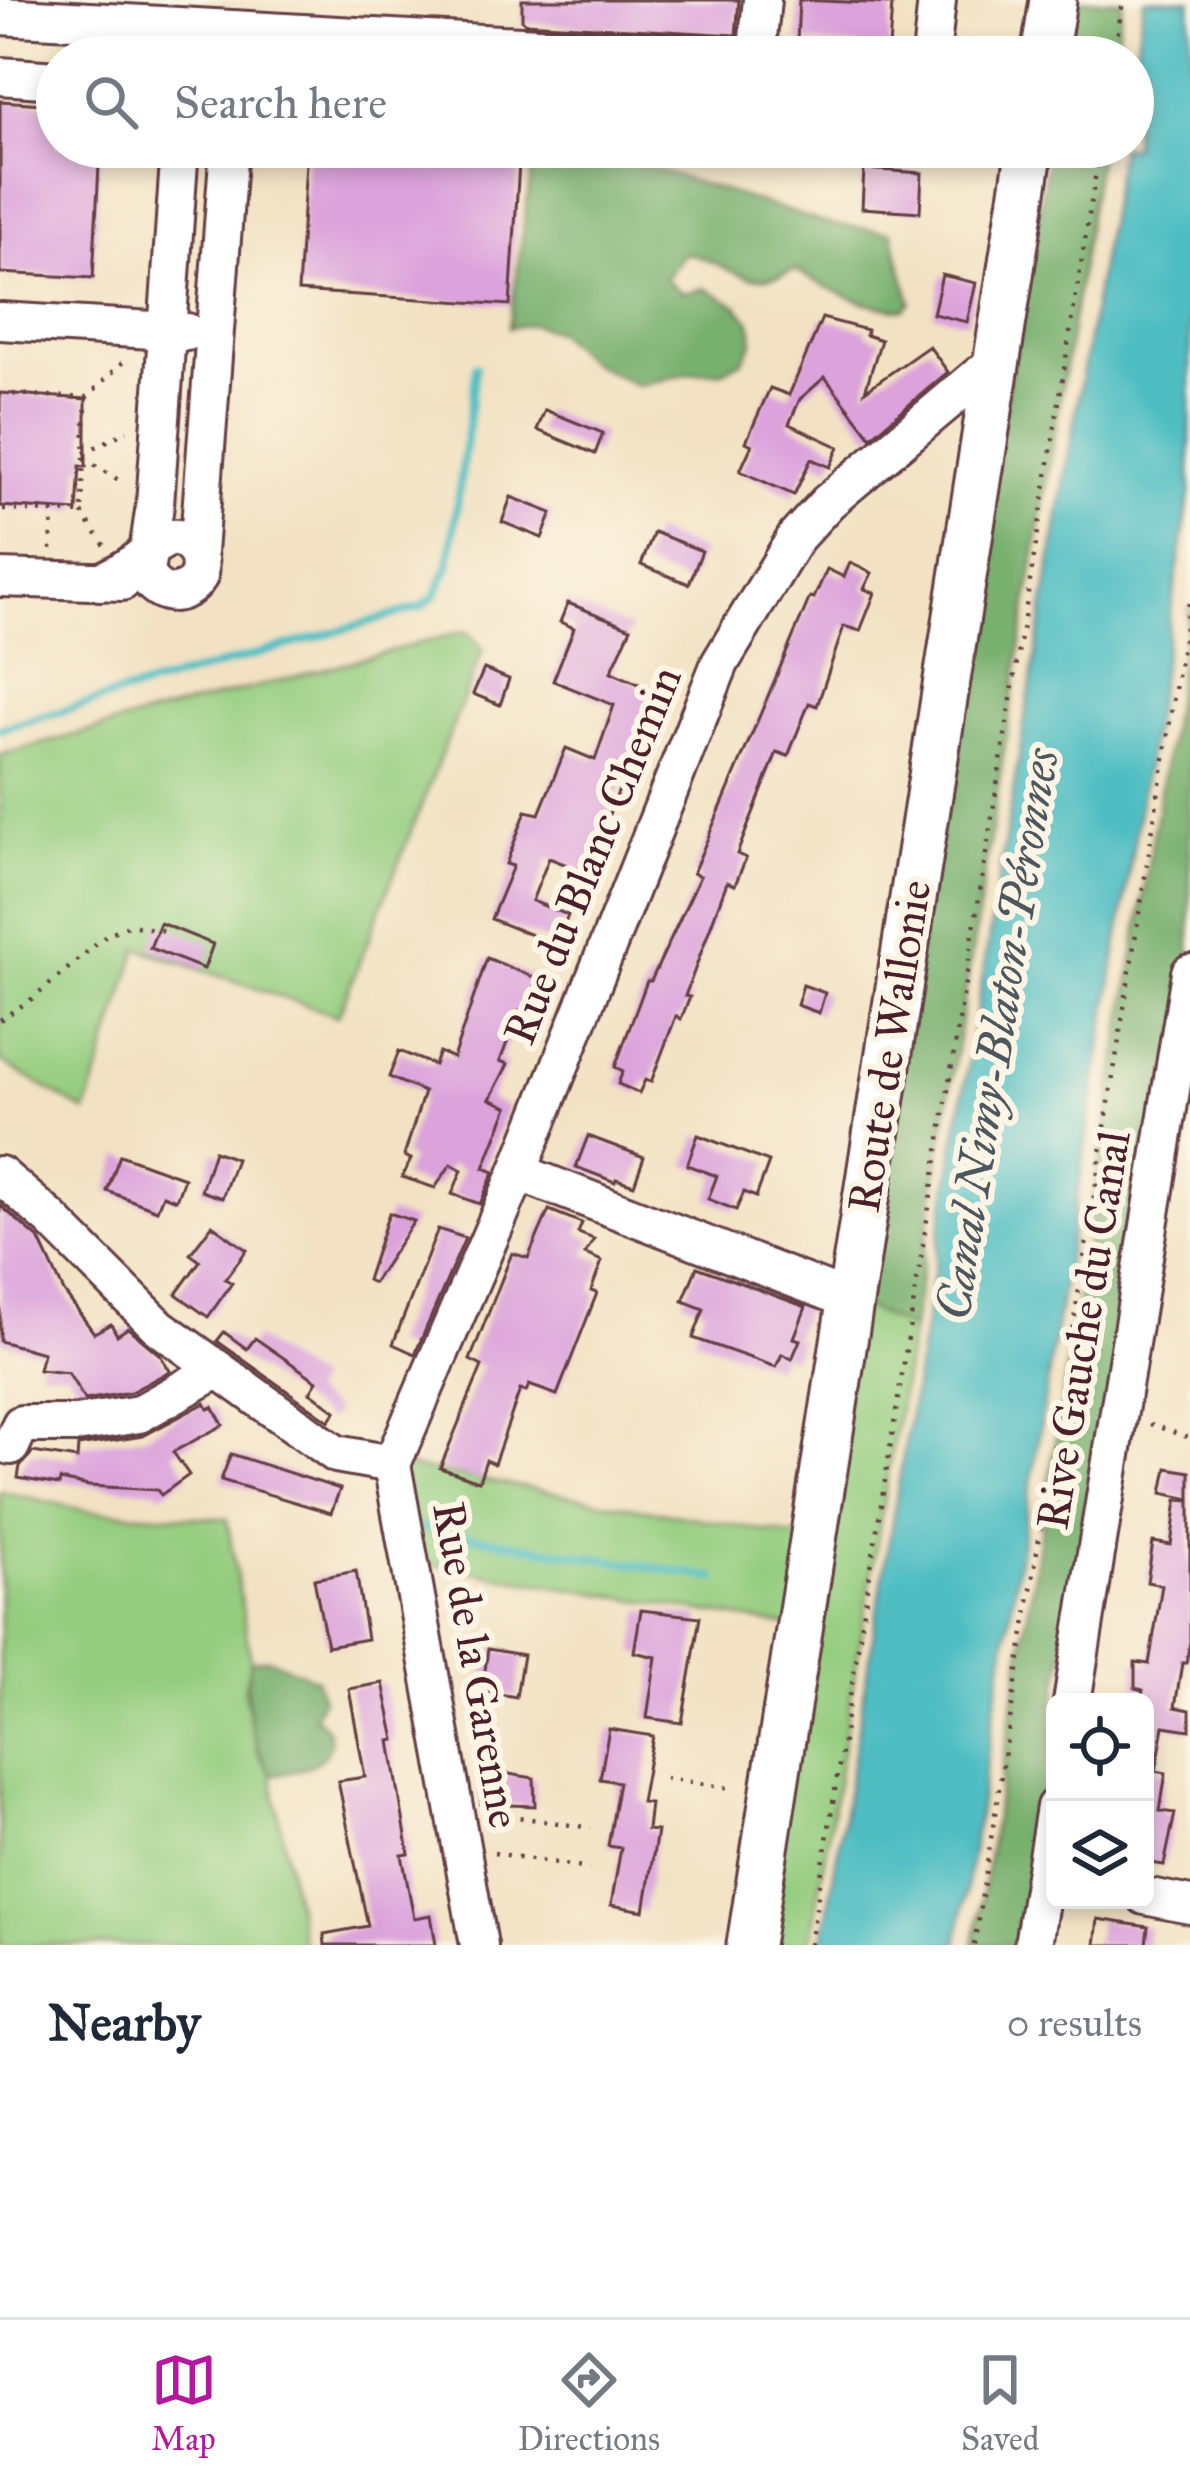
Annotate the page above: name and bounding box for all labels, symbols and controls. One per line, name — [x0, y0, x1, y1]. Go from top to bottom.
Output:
search box — [36, 36, 1154, 168]
icon: search — [78, 69, 144, 135]
text: Search here — [174, 75, 387, 130]
street label: Rue du Blanc Chemin — [491, 658, 693, 1052]
water label: Canal Nimy-Blaton-Péronnes — [923, 743, 1071, 1324]
street label: Route de Wallonie — [836, 876, 942, 1216]
street label: Rive Gauche du Canal — [1024, 1126, 1142, 1533]
street label: Rue de la Garenne — [421, 1498, 533, 1832]
map controls — [1046, 1693, 1154, 1909]
button: locate — [1046, 1693, 1154, 1801]
button: layers — [1046, 1801, 1154, 1909]
text: Nearby — [48, 1992, 200, 2054]
text: 0 results — [1007, 1999, 1142, 2047]
tab: Map — [151, 2347, 217, 2459]
tab: Directions — [518, 2347, 660, 2459]
tab: Saved — [961, 2347, 1039, 2459]

